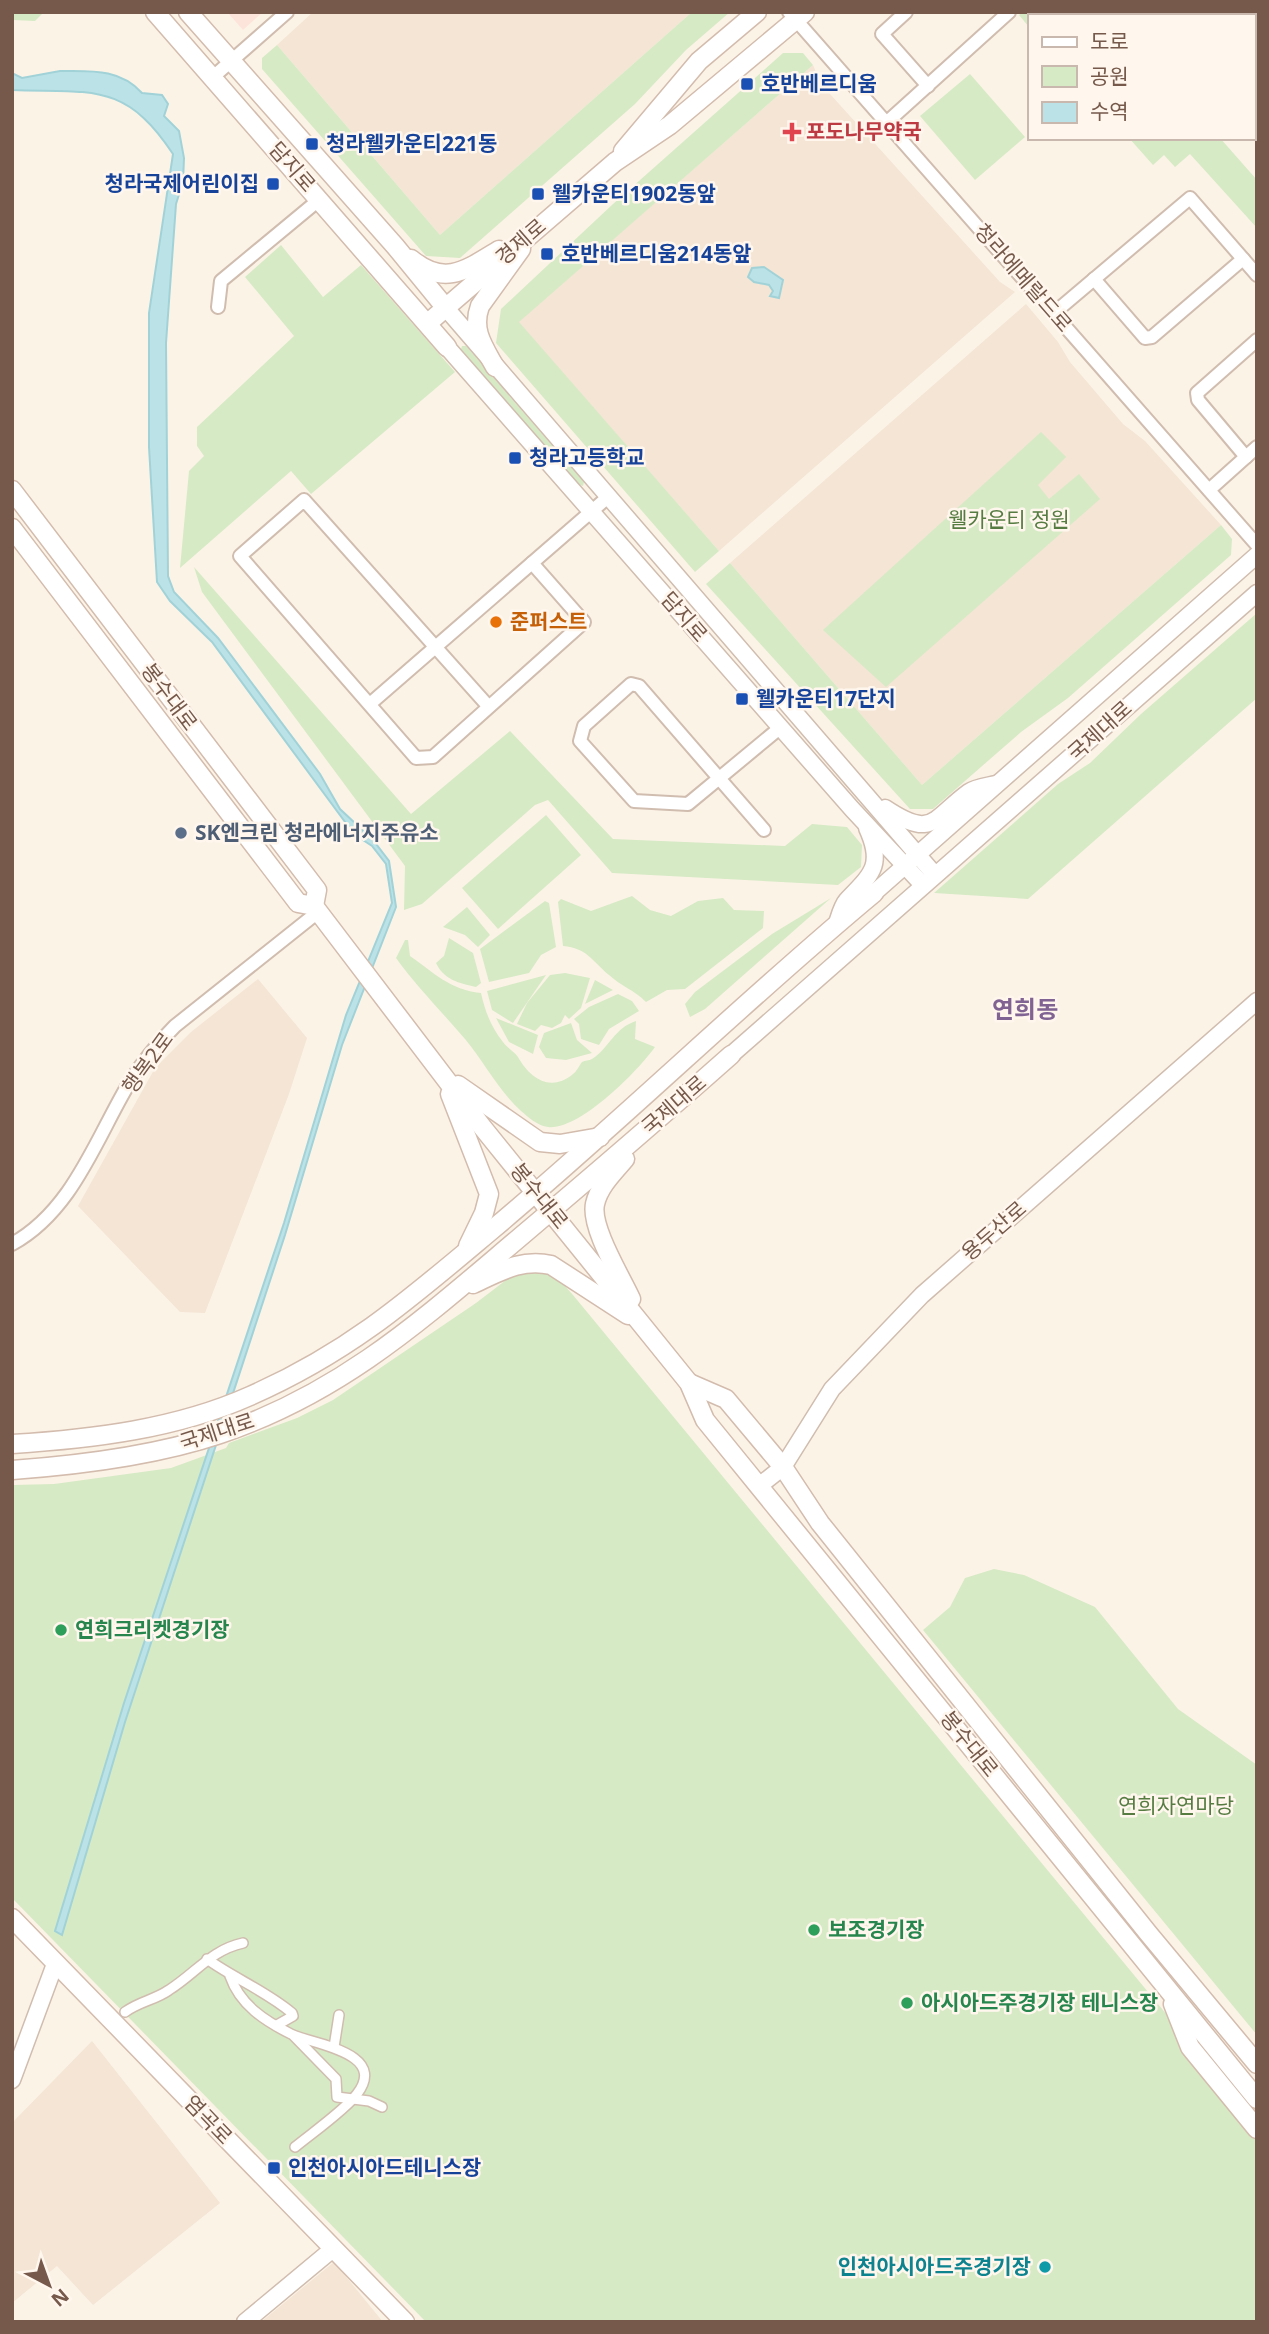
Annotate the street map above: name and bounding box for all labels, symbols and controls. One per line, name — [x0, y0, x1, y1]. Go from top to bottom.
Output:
legend — [1028, 14, 1255, 140]
text: 도로 — [1090, 27, 1129, 55]
text: 공원 — [1090, 62, 1129, 90]
place label: 호반베르디움 — [761, 69, 877, 97]
marker: 호반베르디움 — [739, 76, 755, 92]
text: 수역 — [1090, 97, 1129, 125]
place label: 포도나무약국 — [806, 117, 922, 145]
marker: 포도나무약국 — [784, 124, 800, 140]
place label: 청라웰카운티221동 — [326, 129, 497, 157]
street label: 담지로 — [263, 135, 322, 197]
marker: 청라웰카운티221동 — [304, 136, 320, 152]
place label: 청라국제어린이집 — [104, 169, 259, 197]
marker: 청라국제어린이집 — [265, 176, 281, 192]
place label: 웰카운티1902동앞 — [552, 179, 716, 207]
marker: 웰카운티1902동앞 — [530, 186, 546, 202]
street label: 경제로 — [489, 212, 551, 271]
street label: 청라에메랄드로 — [969, 217, 1079, 338]
place label: 호반베르디움214동앞 — [561, 239, 752, 267]
marker: 호반베르디움214동앞 — [539, 246, 555, 262]
place label: 청라고등학교 — [529, 443, 645, 471]
marker: 청라고등학교 — [507, 450, 523, 466]
park label: 웰카운티 정원 — [948, 505, 1070, 533]
street label: 담지로 — [655, 585, 714, 647]
place label: 준퍼스트 — [510, 607, 587, 635]
marker: 준퍼스트 — [488, 614, 504, 630]
street label: 봉수대로 — [135, 657, 204, 736]
place label: 웰카운티17단지 — [756, 684, 896, 712]
marker: 웰카운티17단지 — [734, 691, 750, 707]
street label: 국제대로 — [1061, 694, 1137, 767]
place label: SK엔크린 청라에너지주유소 — [195, 818, 439, 846]
marker: SK엔크린 청라에너지주유소 — [173, 825, 189, 841]
district label: 연희동 — [992, 992, 1058, 1025]
street label: 행복2로 — [115, 1026, 179, 1099]
street label: 국제대로 — [635, 1068, 712, 1140]
street label: 봉수대로 — [505, 1157, 575, 1234]
street label: 용두산로 — [955, 1194, 1032, 1266]
street label: 국제대로 — [176, 1406, 258, 1456]
place label: 연희크리켓경기장 — [75, 1615, 230, 1643]
marker: 연희크리켓경기장 — [53, 1622, 69, 1638]
street label: 봉수대로 — [935, 1705, 1005, 1782]
park label: 연희자연마당 — [1118, 1791, 1234, 1819]
place label: 보조경기장 — [828, 1915, 925, 1943]
marker: 보조경기장 — [806, 1922, 822, 1938]
place label: 아시아드주경기장 테니스장 — [921, 1988, 1158, 2016]
marker: 아시아드주경기장 테니스장 — [899, 1995, 915, 2011]
street label: 염곡로 — [179, 2089, 239, 2150]
place label: 인천아시아드테니스장 — [288, 2153, 481, 2181]
marker: 인천아시아드테니스장 — [266, 2160, 282, 2176]
north arrow — [14, 2250, 84, 2320]
place label: 인천아시아드주경기장 — [838, 2252, 1031, 2280]
marker: 인천아시아드주경기장 — [1037, 2259, 1053, 2275]
text: N — [46, 2283, 75, 2313]

